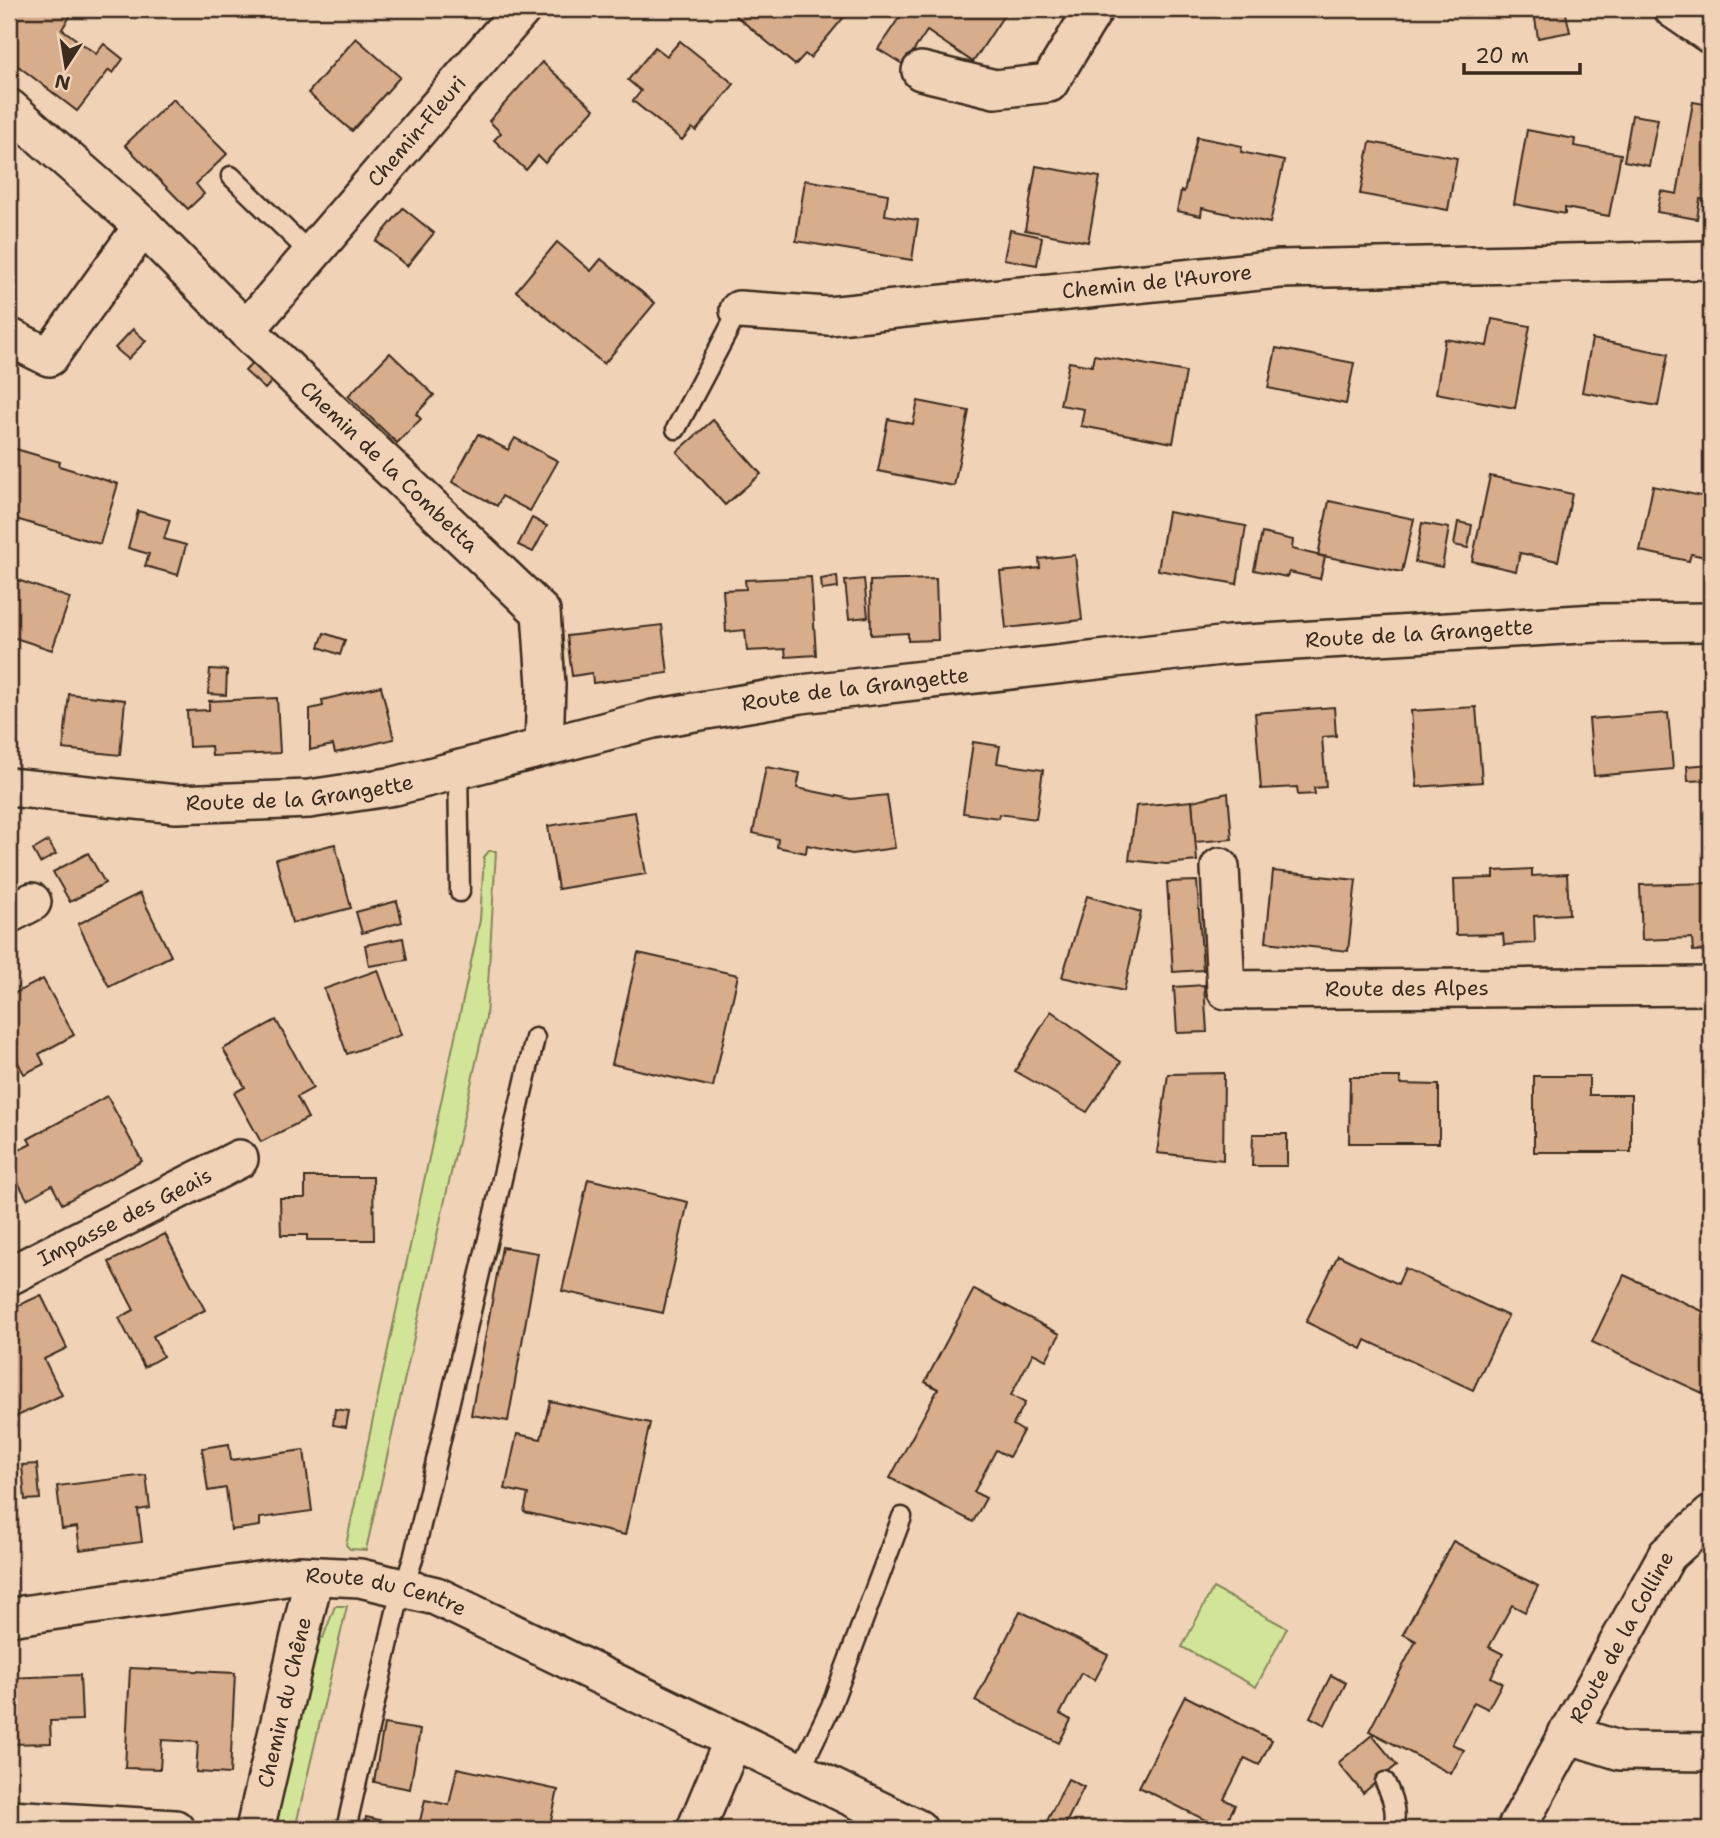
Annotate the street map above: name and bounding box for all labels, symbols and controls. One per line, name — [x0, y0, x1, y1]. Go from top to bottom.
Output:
north arrow — [32, 32, 102, 102]
scale bar — [1464, 32, 1580, 76]
text: 20 m — [1475, 42, 1529, 70]
text: N — [53, 68, 73, 96]
street label: Chemin-Fleuri — [361, 70, 472, 193]
street label: Chemin de l'Aurore — [1061, 258, 1253, 306]
street label: Chemin de la Combetta — [294, 375, 485, 559]
street label: Route de la Grangette — [1304, 613, 1534, 654]
street label: Route de la Grangette — [740, 661, 970, 718]
street label: Route de la Grangette — [185, 768, 416, 818]
street label: Route des Alpes — [1325, 974, 1489, 1003]
street label: Impasse des Geais — [33, 1161, 217, 1273]
street label: Route de la Colline — [1563, 1546, 1680, 1728]
street label: Route du Centre — [305, 1561, 471, 1623]
street label: Chemin du Chêne — [251, 1614, 318, 1791]

